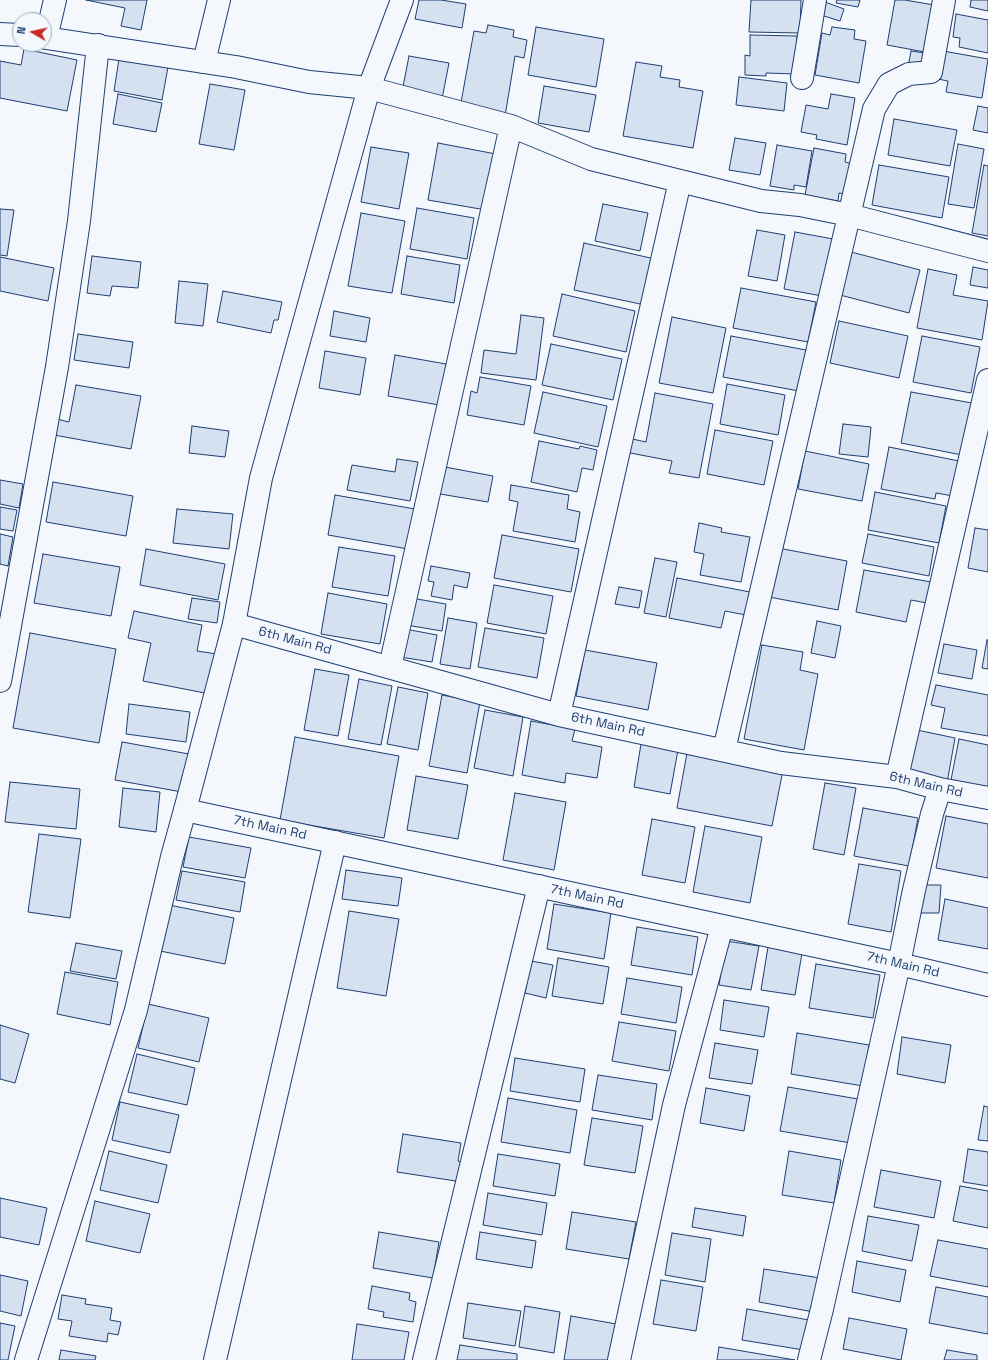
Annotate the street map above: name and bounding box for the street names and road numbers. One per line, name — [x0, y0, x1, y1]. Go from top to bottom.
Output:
street label: 6th Main Rd — [257, 624, 333, 658]
street label: 6th Main Rd — [570, 710, 646, 740]
street label: 6th Main Rd — [888, 769, 964, 801]
street label: 7th Main Rd — [232, 813, 308, 843]
street label: 7th Main Rd — [549, 882, 625, 912]
street label: 7th Main Rd — [865, 949, 941, 981]

